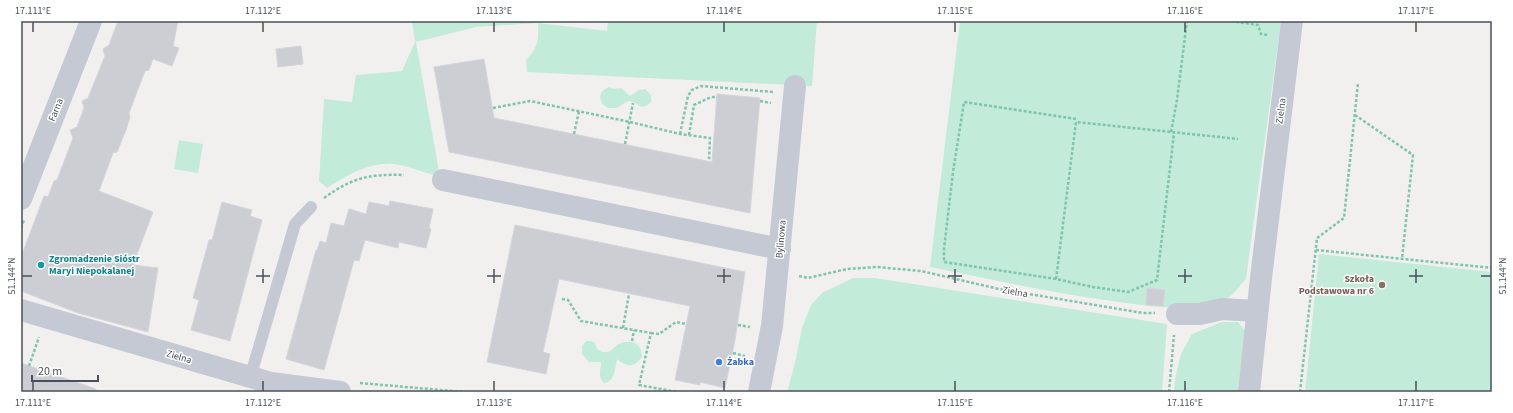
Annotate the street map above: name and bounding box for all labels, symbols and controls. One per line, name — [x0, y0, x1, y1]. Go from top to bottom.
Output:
text: 17.111°E — [15, 4, 51, 18]
text: 17.112°E — [245, 4, 281, 18]
text: 17.113°E — [476, 4, 512, 18]
text: 17.114°E — [706, 4, 742, 18]
text: 17.115°E — [937, 4, 973, 18]
text: 17.116°E — [1167, 4, 1203, 18]
text: 17.117°E — [1398, 4, 1434, 18]
street label: Farna — [45, 96, 67, 124]
street label: Zielna — [1272, 97, 1290, 125]
street label: Bylinowa — [772, 219, 790, 259]
place label: Zgromadzenie Sióstr Maryi Niepokalanej — [49, 252, 140, 278]
text: 51.144°N — [5, 257, 19, 295]
text: 51.144°N — [1496, 257, 1510, 295]
marker: Zgromadzenie Sióstr Maryi Niepokalanej — [36, 260, 46, 270]
place label: Szkoła Podstawowa nr 6 — [1299, 272, 1374, 298]
marker: Szkoła Podstawowa nr 6 — [1377, 280, 1387, 290]
street label: Zielna — [1001, 283, 1029, 301]
street label: Zielna — [165, 347, 193, 367]
place label: Żabka — [727, 355, 754, 369]
scale bar — [32, 357, 98, 383]
marker: Żabka — [714, 357, 724, 367]
text: 20 m — [38, 363, 62, 380]
text: 17.111°E — [15, 396, 51, 410]
text: 17.112°E — [245, 396, 281, 410]
text: 17.113°E — [476, 396, 512, 410]
text: 17.114°E — [706, 396, 742, 410]
text: 17.115°E — [937, 396, 973, 410]
text: 17.116°E — [1167, 396, 1203, 410]
text: 17.117°E — [1398, 396, 1434, 410]

